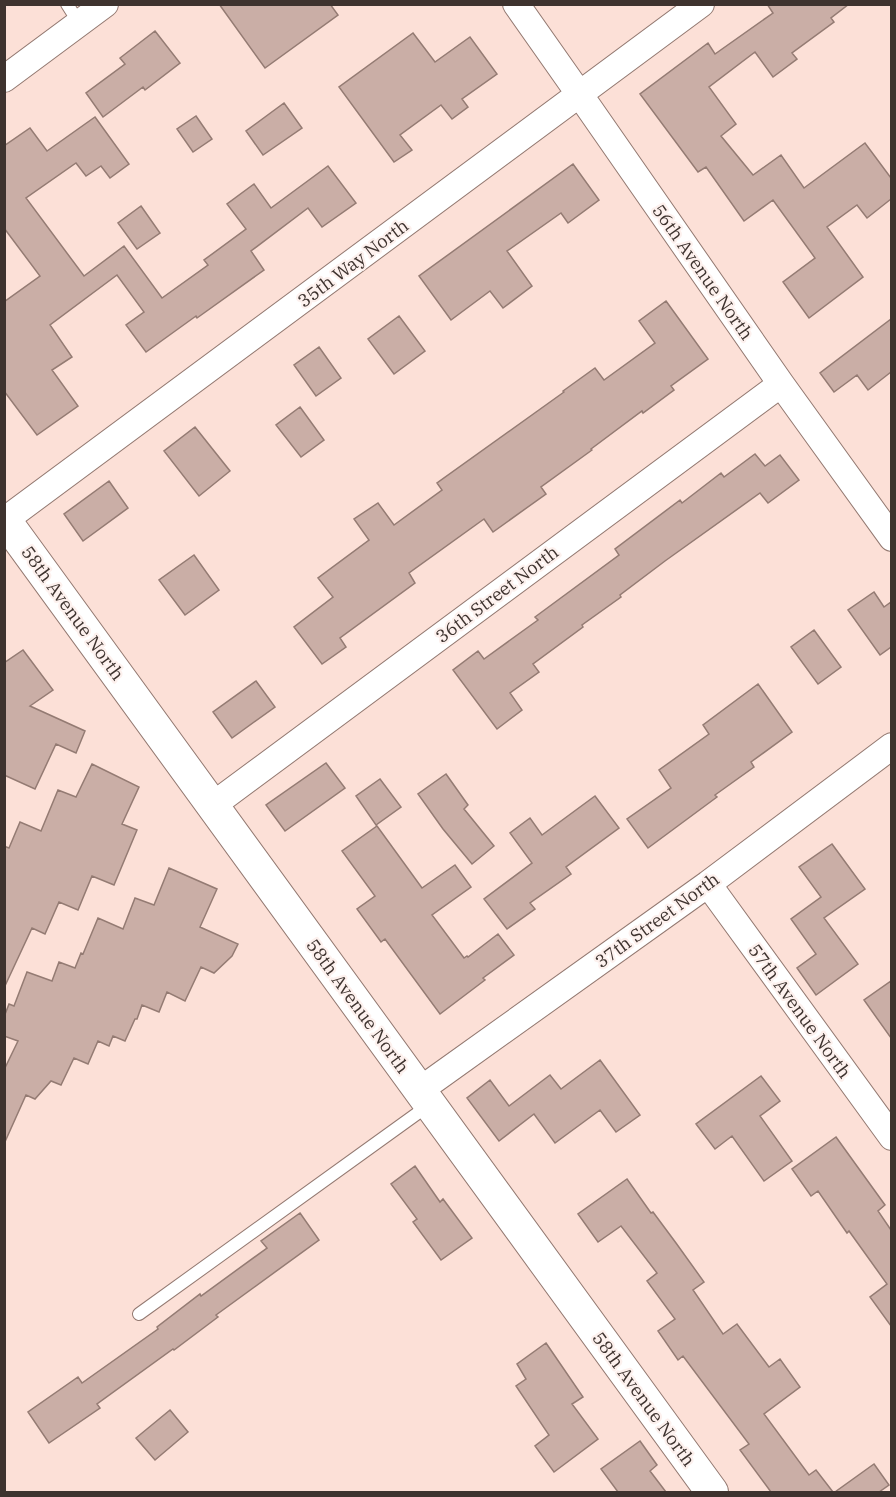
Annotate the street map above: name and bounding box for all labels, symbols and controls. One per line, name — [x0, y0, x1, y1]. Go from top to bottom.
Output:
street label: 56th Avenue North — [648, 200, 758, 344]
street label: 35th Way North — [293, 214, 413, 312]
street label: 36th Street North — [431, 540, 563, 648]
street label: 58th Avenue North — [16, 541, 130, 685]
street label: 37th Street North — [590, 867, 724, 973]
street label: 58th Avenue North — [301, 934, 415, 1078]
street label: 57th Avenue North — [743, 939, 857, 1083]
street label: 58th Avenue North — [587, 1327, 701, 1471]

